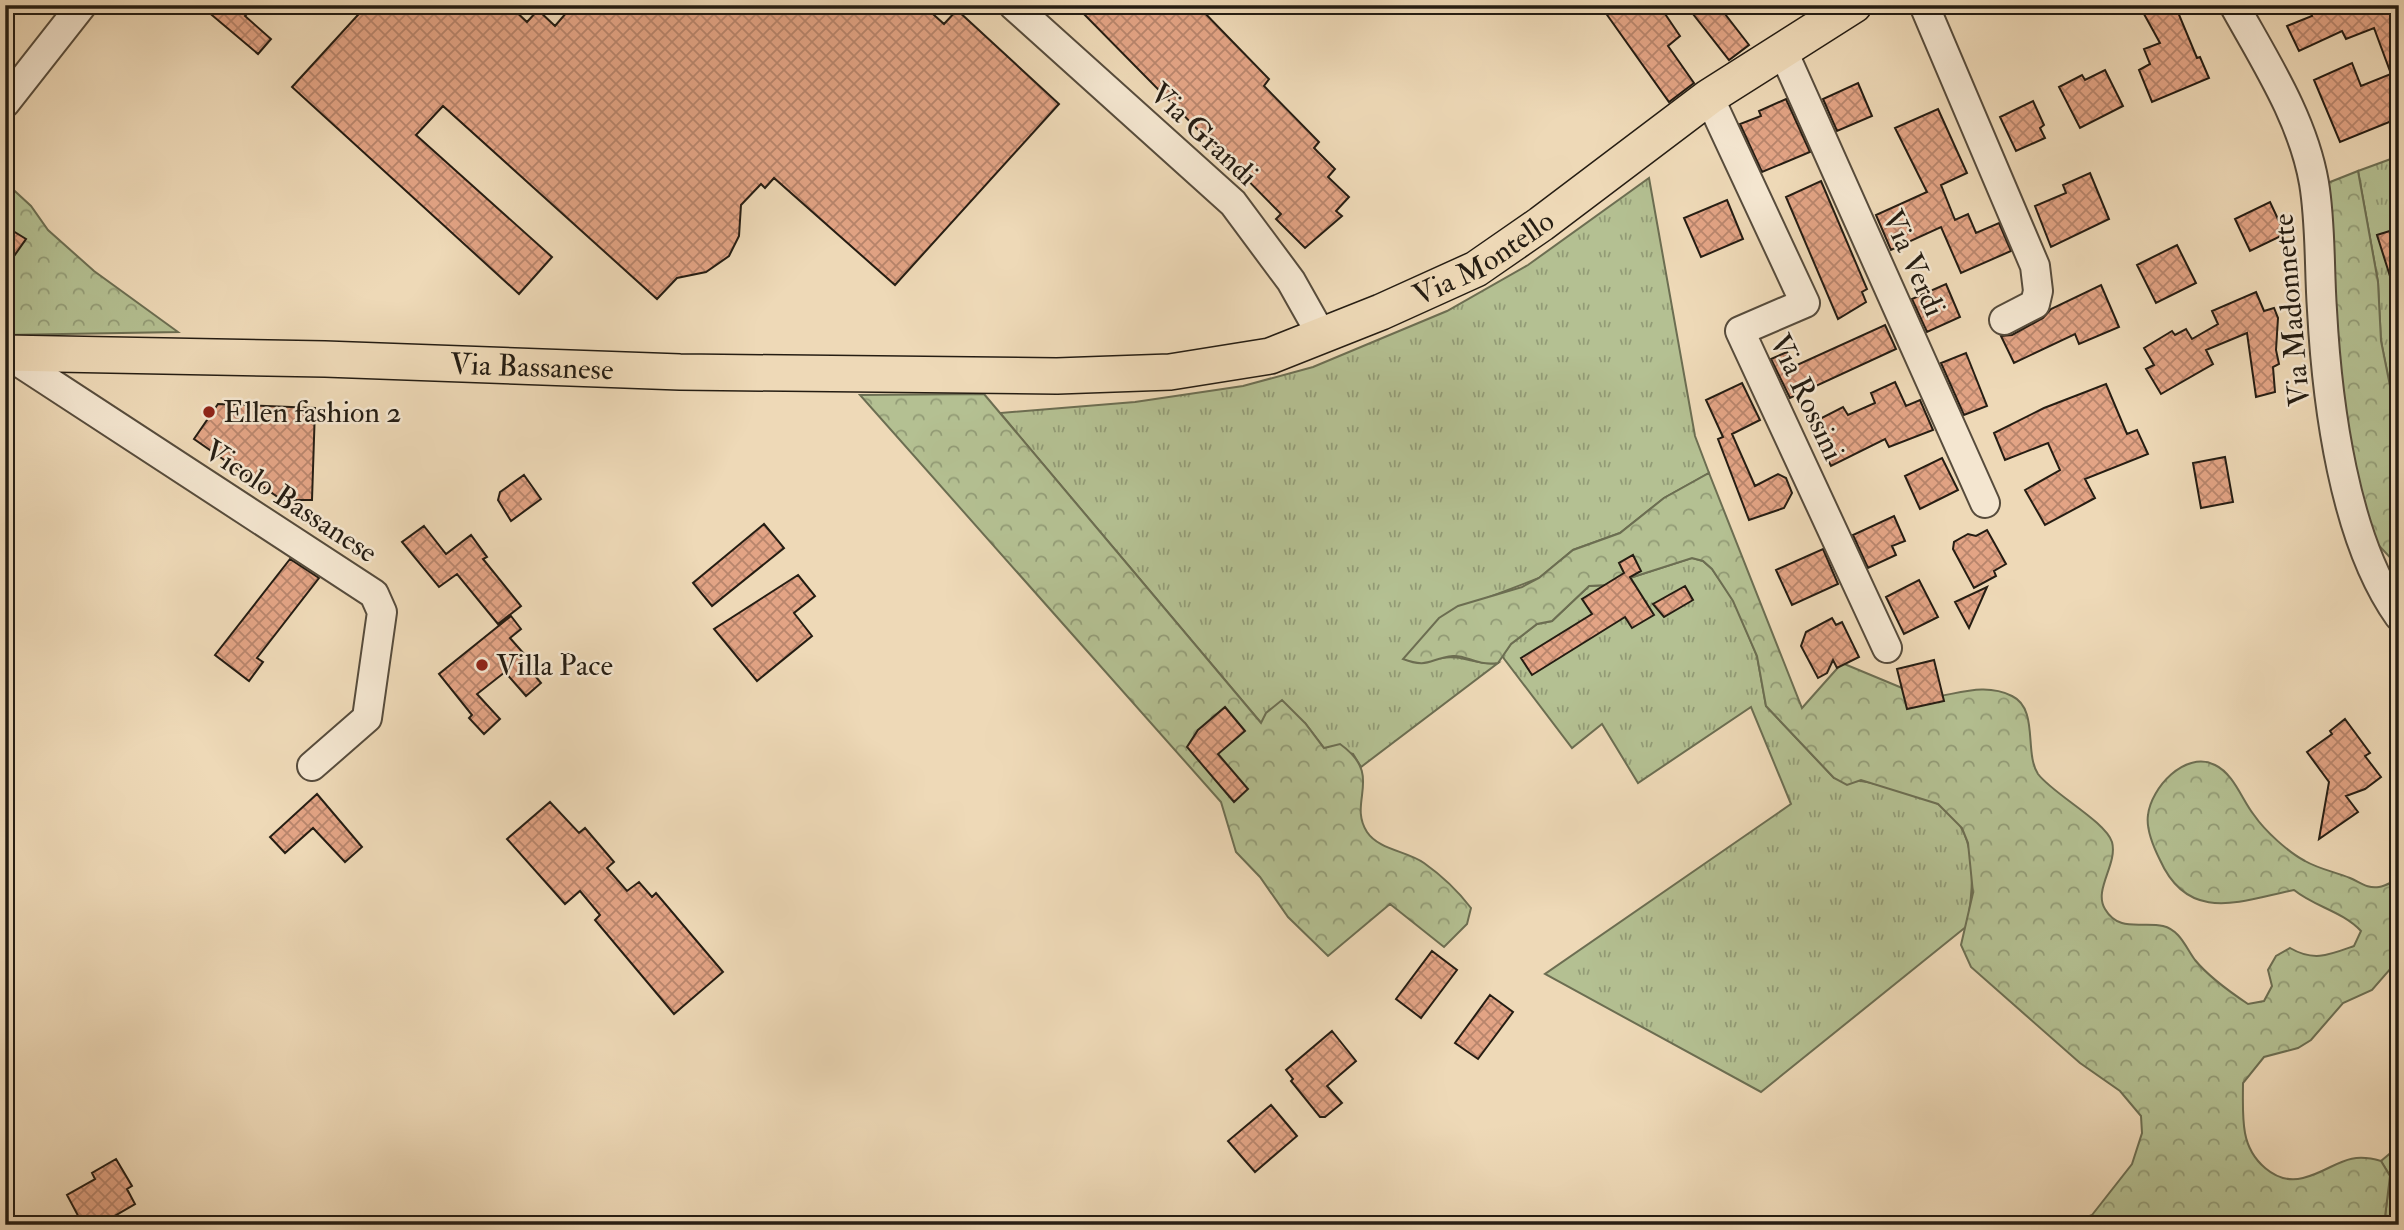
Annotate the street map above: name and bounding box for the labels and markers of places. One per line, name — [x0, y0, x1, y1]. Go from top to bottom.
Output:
place label: Ellen fashion 2 — [223, 394, 401, 431]
marker: Ellen fashion 2 — [201, 404, 217, 420]
place label: Villa Pace — [496, 647, 613, 684]
marker: Villa Pace — [474, 657, 490, 673]

